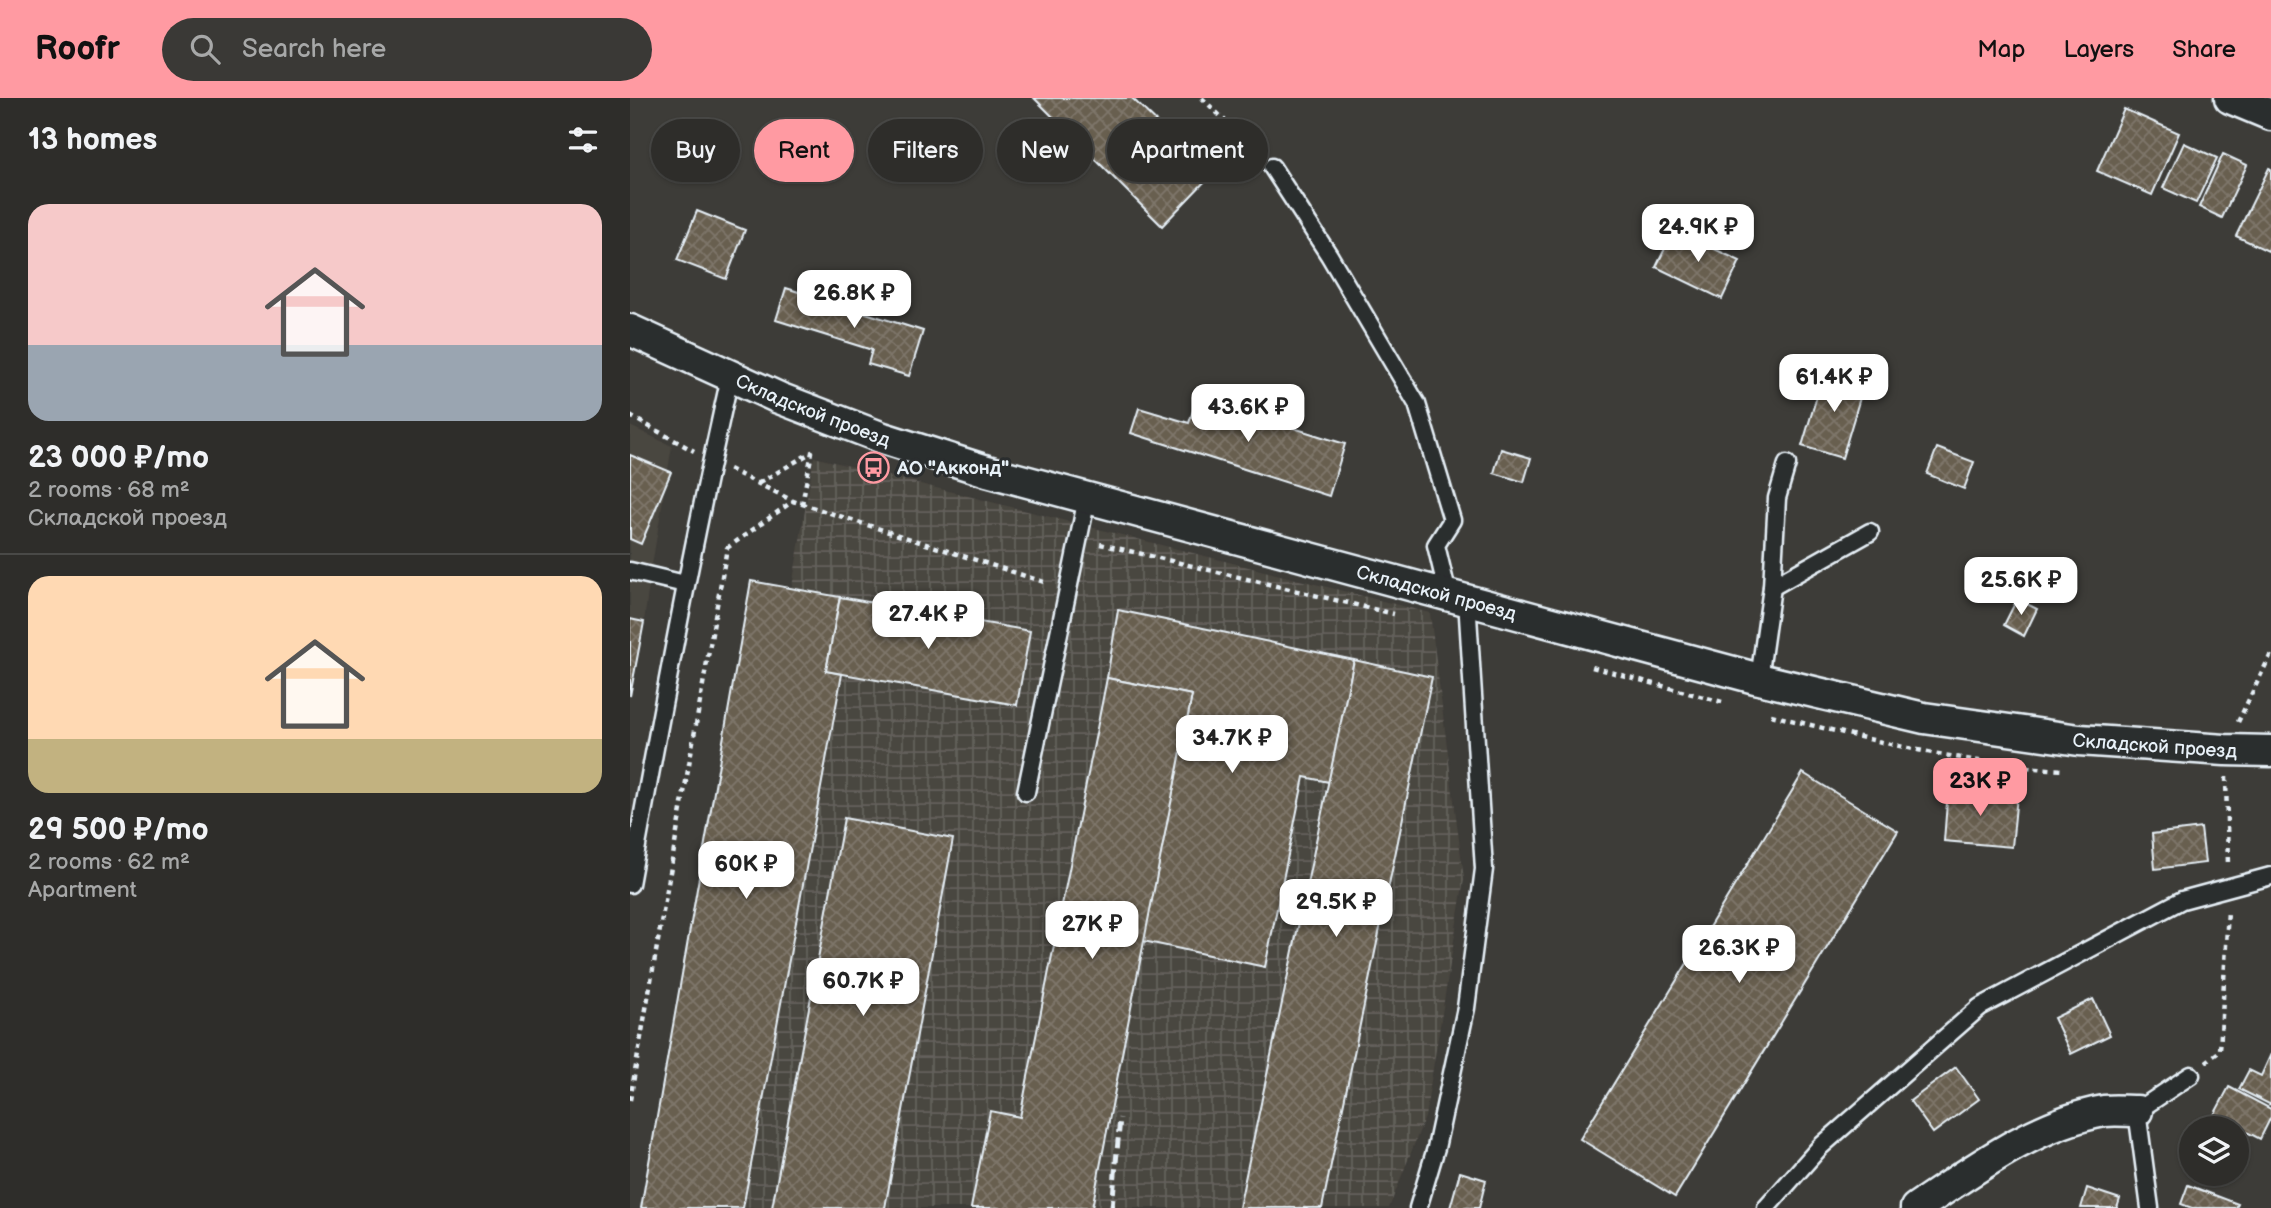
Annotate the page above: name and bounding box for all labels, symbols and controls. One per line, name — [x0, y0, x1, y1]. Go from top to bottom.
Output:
search box — [162, 18, 652, 81]
text: Roofr — [35, 29, 120, 69]
icon: search — [186, 30, 224, 68]
text: Search here — [242, 34, 386, 65]
text: Map — [1977, 35, 2025, 64]
text: Layers — [2063, 35, 2134, 64]
text: Share — [2172, 35, 2236, 64]
chip: Buy — [651, 119, 740, 182]
chip: Rent — [754, 119, 854, 182]
chip: Filters — [868, 119, 983, 182]
chip: New — [997, 119, 1093, 182]
chip: Apartment — [1107, 119, 1268, 182]
icon: filters — [564, 121, 602, 159]
text: 13 homes — [28, 122, 157, 158]
pin: 24.9K ₽ — [1633, 204, 1763, 264]
text: 24.9K ₽ — [1658, 213, 1738, 241]
icon: home — [252, 249, 378, 375]
pin: 26.8K ₽ — [789, 271, 919, 330]
text: 26.8K ₽ — [813, 279, 895, 307]
pin: 61.4K ₽ — [1769, 354, 1899, 414]
text: 61.4K ₽ — [1795, 363, 1873, 391]
street label: Складской проезд — [732, 370, 893, 453]
pin: 43.6K ₽ — [1183, 384, 1313, 444]
text: 43.6K ₽ — [1207, 393, 1289, 421]
text: 23 000 ₽/mo — [28, 440, 209, 476]
bus stop icon: АО "Акконд" — [857, 450, 891, 484]
place label: АО "Акконд" — [896, 457, 1009, 480]
text: 2 rooms · 68 m² — [28, 476, 190, 504]
text: Складской проезд — [28, 504, 227, 532]
pin: 25.6K ₽ — [1956, 558, 2086, 617]
street label: Складской проезд — [1354, 561, 1519, 626]
text: 25.6K ₽ — [1980, 566, 2062, 594]
pin: 27.4K ₽ — [863, 592, 993, 651]
text: 27.4K ₽ — [888, 600, 968, 628]
icon: home — [252, 621, 378, 747]
pin: 34.7K ₽ — [1167, 716, 1297, 775]
text: 34.7K ₽ — [1192, 724, 1272, 752]
street label: Складской проезд — [2072, 730, 2238, 763]
pin: 23K ₽ — [1931, 758, 2029, 818]
text: 23K ₽ — [1949, 767, 2011, 795]
text: 29 500 ₽/mo — [28, 812, 209, 848]
pin: 60K ₽ — [697, 842, 795, 901]
text: 2 rooms · 62 m² — [28, 848, 190, 876]
text: 60K ₽ — [714, 850, 778, 878]
text: Apartment — [28, 876, 137, 904]
pin: 29.5K ₽ — [1271, 880, 1401, 939]
text: 29.5K ₽ — [1296, 888, 1376, 916]
pin: 27K ₽ — [1043, 902, 1141, 961]
text: 27K ₽ — [1061, 910, 1123, 938]
pin: 26.3K ₽ — [1674, 926, 1804, 985]
text: 26.3K ₽ — [1698, 934, 1780, 962]
pin: 60.7K ₽ — [798, 958, 928, 1018]
text: 60.7K ₽ — [822, 967, 904, 995]
map controls — [2179, 1116, 2249, 1186]
button: layers — [2179, 1116, 2249, 1186]

